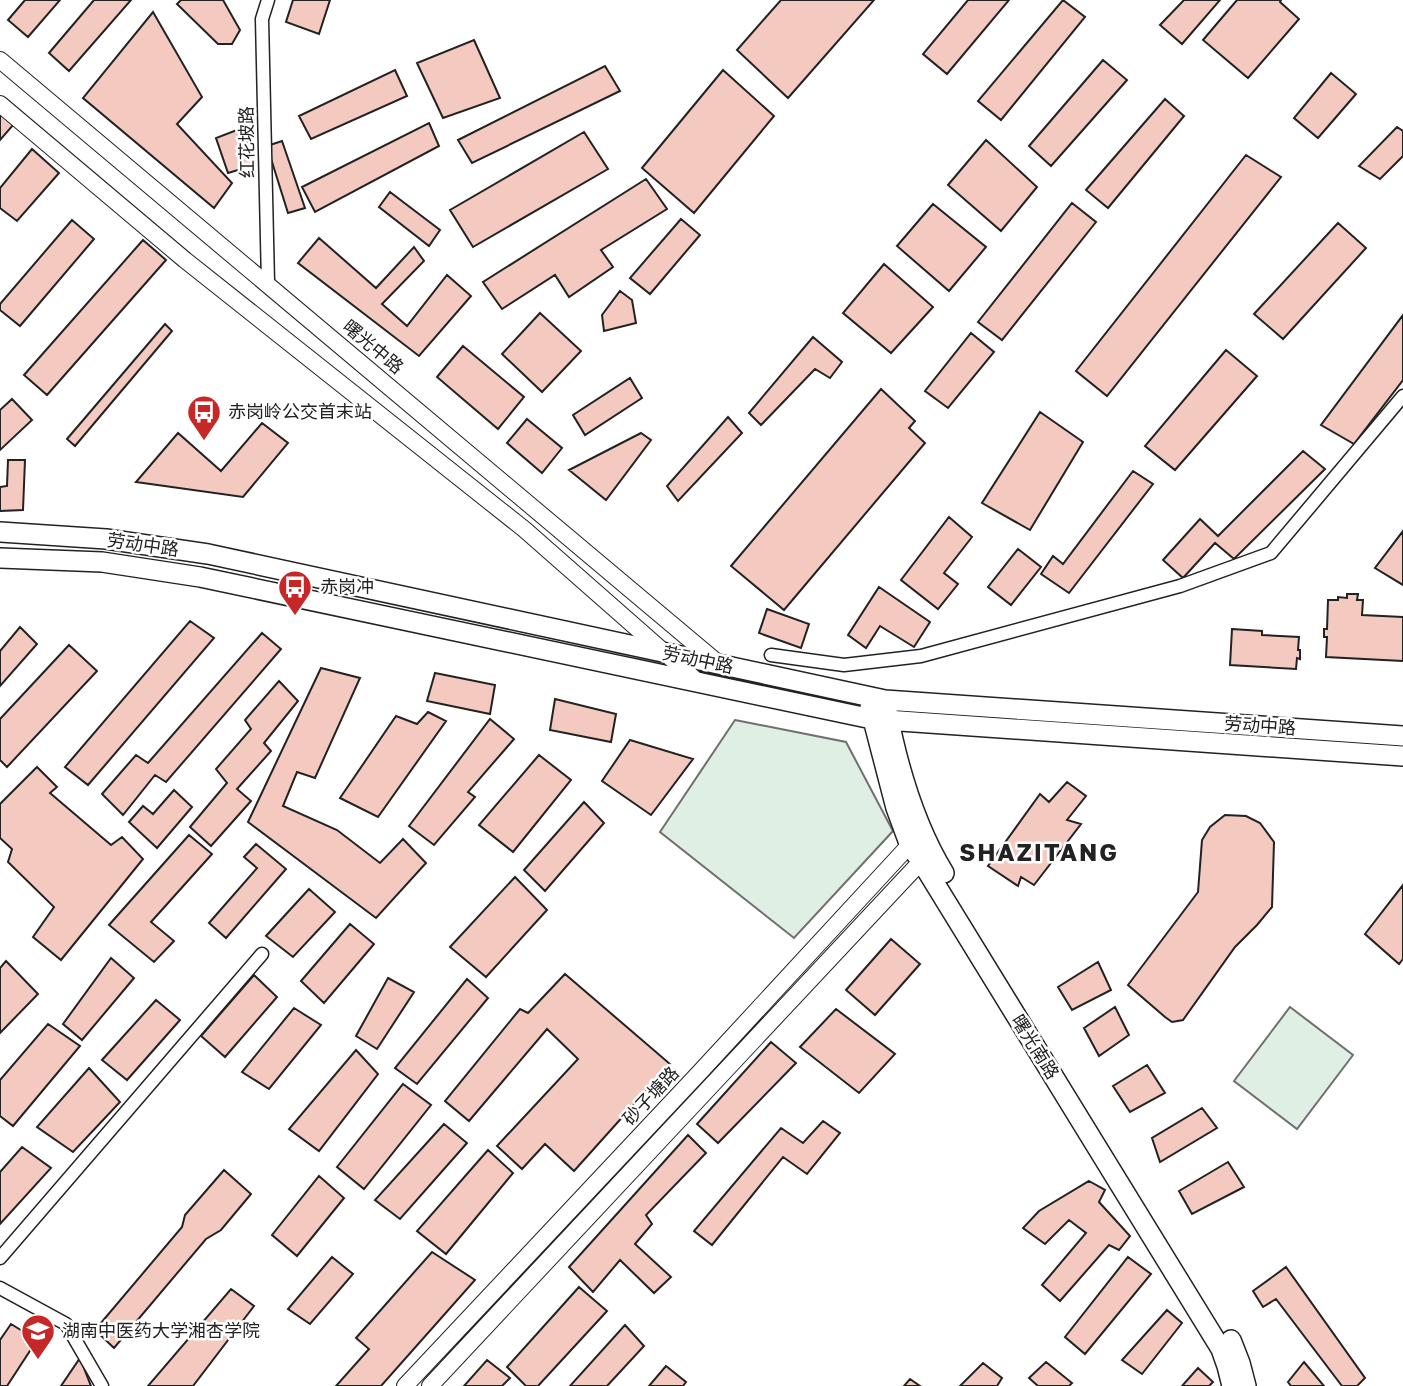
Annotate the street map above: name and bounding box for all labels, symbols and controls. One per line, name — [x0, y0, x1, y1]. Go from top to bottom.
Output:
street label: 红花坡路 — [234, 106, 258, 178]
street label: 曙光中路 — [339, 315, 408, 378]
bus stop icon: 赤岗岭公交首末站 — [185, 393, 223, 442]
place label: 赤岗岭公交首末站 — [228, 400, 372, 422]
street label: 劳动中路 — [106, 528, 180, 560]
bus stop icon: 赤岗冲 — [276, 568, 314, 617]
place label: 赤岗冲 — [320, 575, 374, 597]
street label: 劳动中路 — [661, 641, 736, 677]
street label: 劳动中路 — [1223, 712, 1297, 738]
district label: SHAZITANG — [959, 837, 1119, 866]
street label: 曙光南路 — [1007, 1010, 1064, 1083]
street label: 砂子塘路 — [618, 1061, 683, 1129]
school or university icon: 湖南中医药大学湘杏学院 — [19, 1312, 57, 1361]
place label: 湖南中医药大学湘杏学院 — [62, 1319, 260, 1341]

